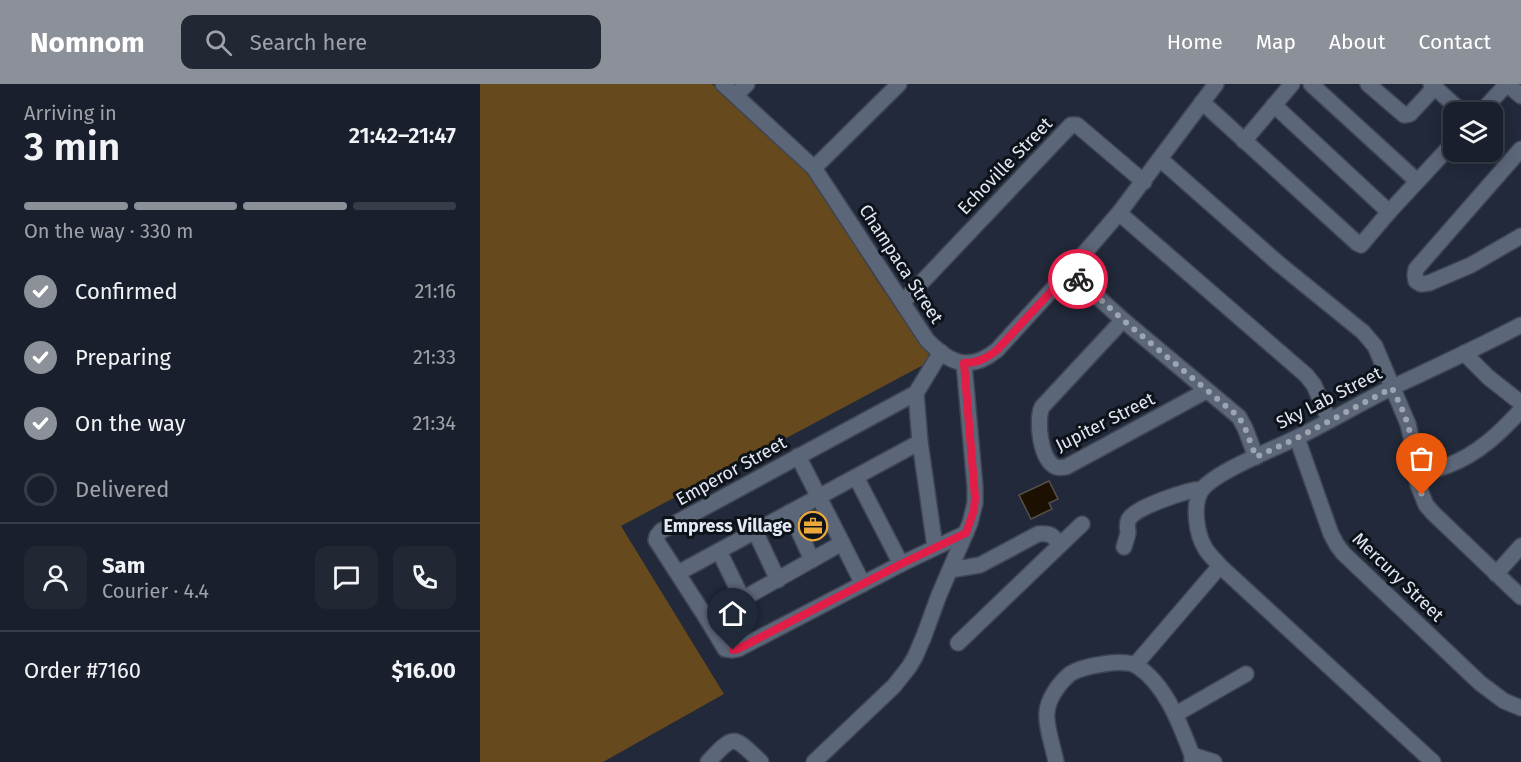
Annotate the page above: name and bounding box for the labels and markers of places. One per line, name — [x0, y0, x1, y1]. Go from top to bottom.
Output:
pin — [1396, 433, 1447, 495]
office icon: Empress Village — [797, 510, 829, 542]
place label: Empress Village — [664, 515, 792, 537]
pin — [707, 588, 758, 650]

